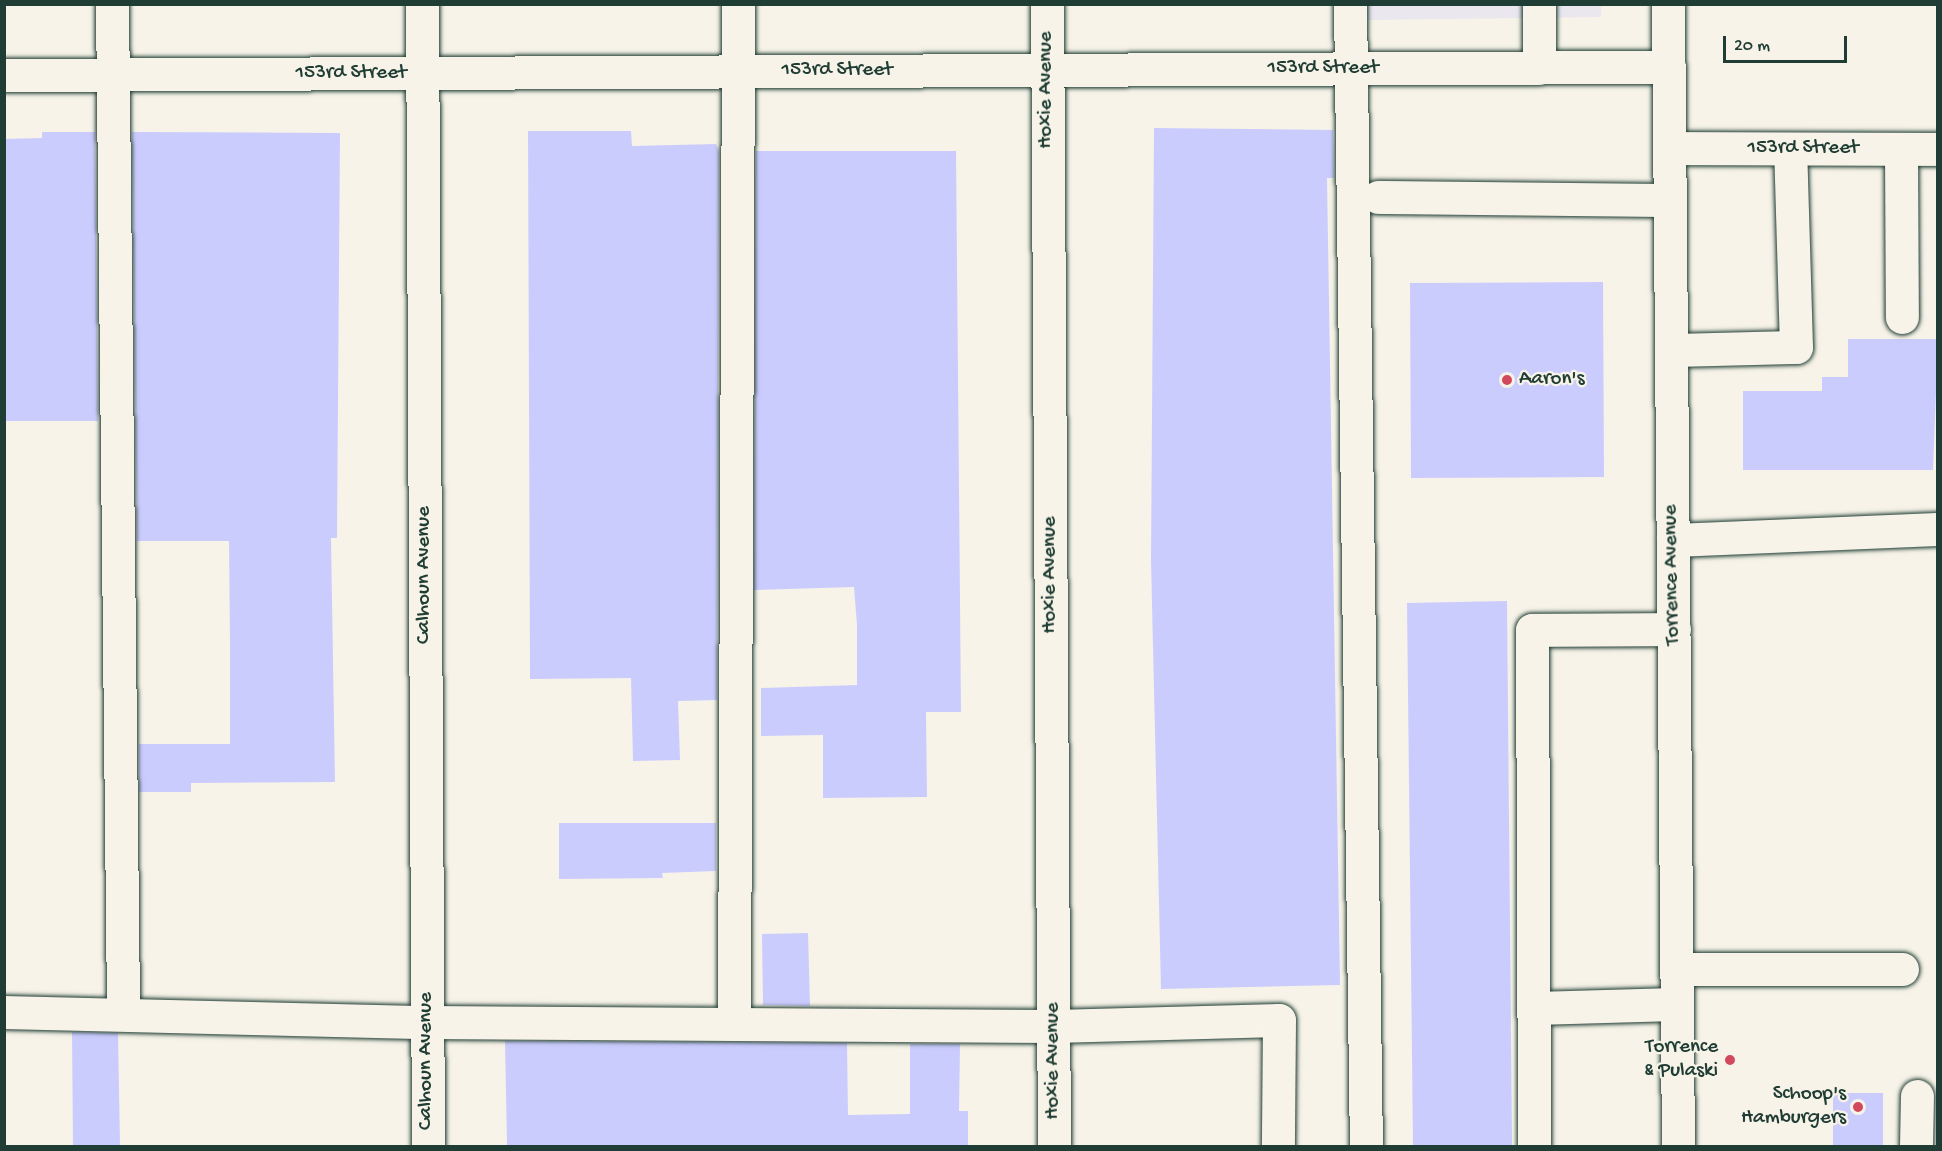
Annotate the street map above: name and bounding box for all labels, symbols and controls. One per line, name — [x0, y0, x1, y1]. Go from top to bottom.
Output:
scale bar — [1726, 24, 1850, 62]
street label: Hoxie Avenue — [1034, 31, 1060, 149]
text: 20 m — [1734, 36, 1770, 57]
street label: 153rd Street — [1267, 56, 1379, 82]
street label: 153rd Street — [781, 58, 893, 84]
street label: 153rd Street — [295, 61, 407, 87]
street label: 153rd Street — [1747, 136, 1859, 162]
place label: Aaron's — [1519, 367, 1584, 393]
marker: Aaron's — [1500, 373, 1514, 387]
street label: Torrence Avenue — [1659, 504, 1687, 646]
street label: Calhoun Avenue — [412, 506, 438, 644]
street label: Hoxie Avenue — [1038, 516, 1064, 634]
street label: Calhoun Avenue — [414, 992, 440, 1130]
street label: Hoxie Avenue — [1041, 1002, 1067, 1120]
place label: Torrence & Pulaski — [1644, 1035, 1718, 1085]
marker: Torrence & Pulaski — [1723, 1053, 1737, 1067]
place label: Schoop's Hamburgers — [1741, 1082, 1846, 1132]
marker: Schoop's Hamburgers — [1851, 1100, 1865, 1114]

